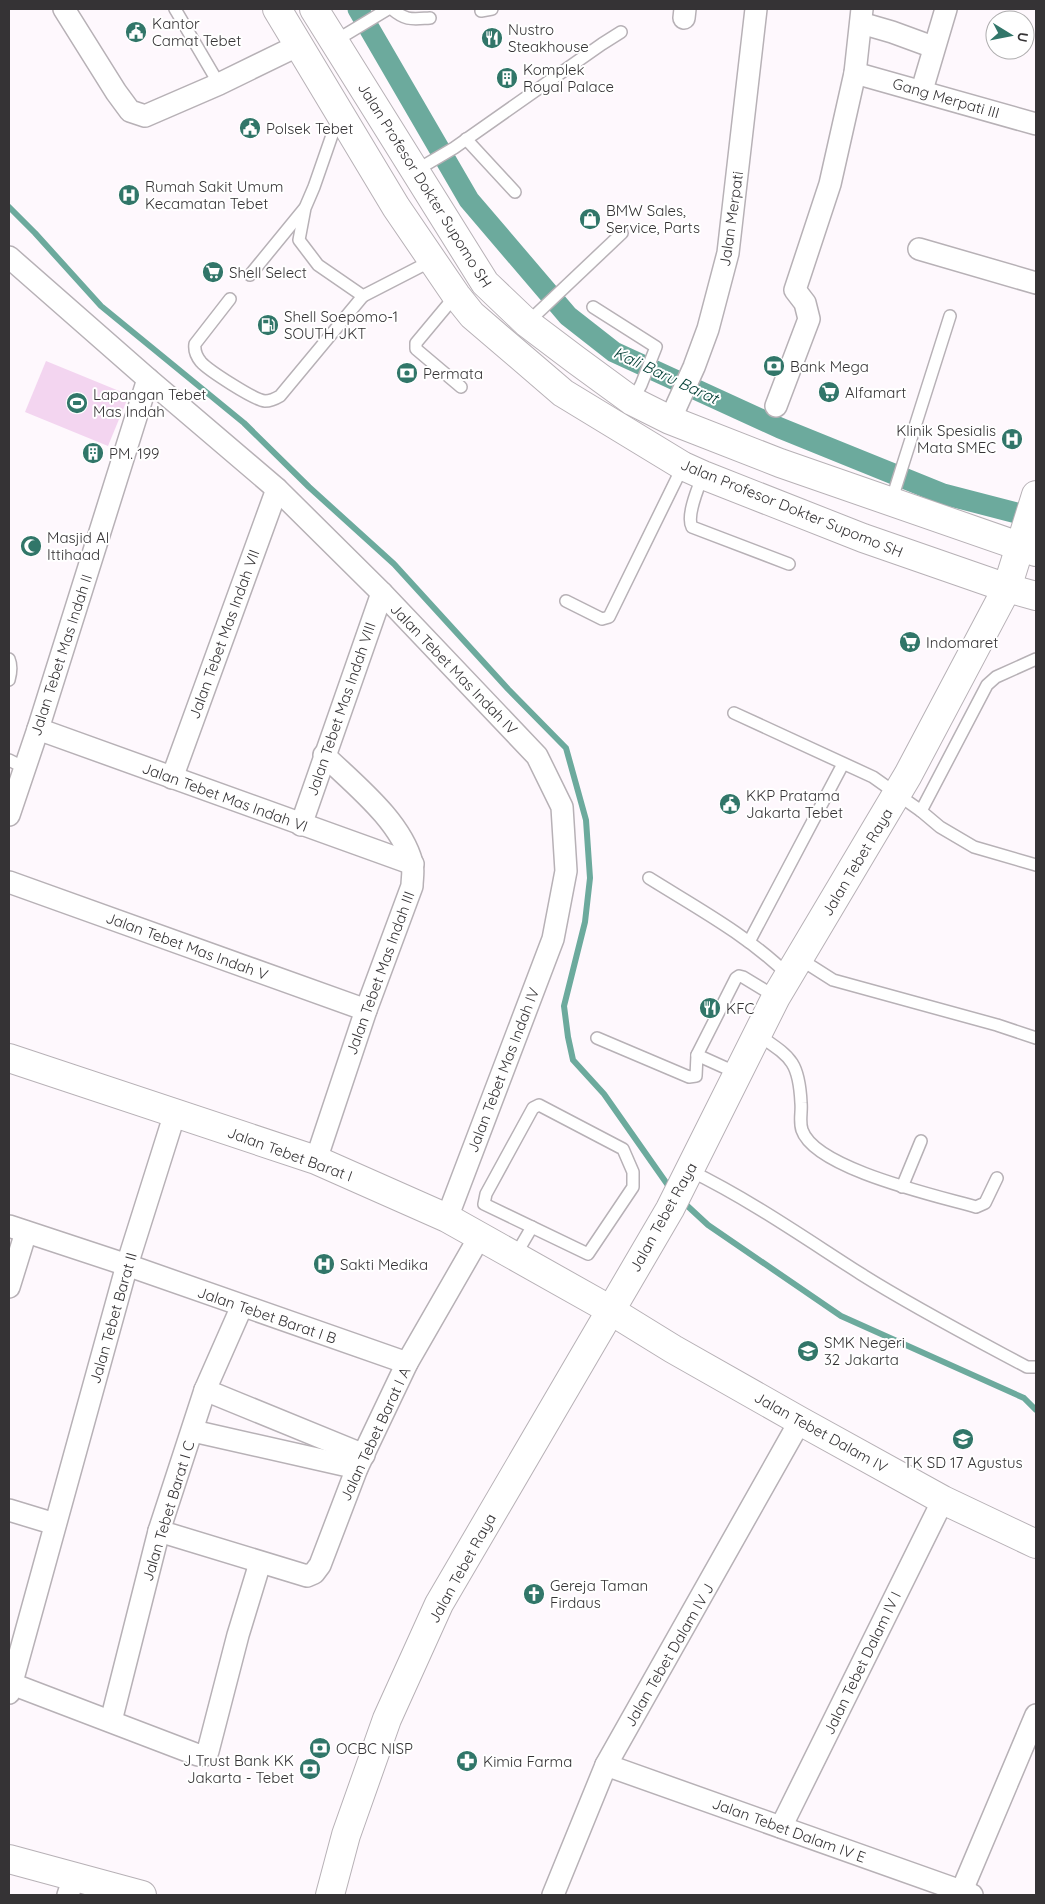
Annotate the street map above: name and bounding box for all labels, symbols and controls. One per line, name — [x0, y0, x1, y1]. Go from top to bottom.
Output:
north arrow — [985, 10, 1035, 60]
place label: Kantor Camat Tebet — [152, 14, 241, 50]
public building icon: Kantor Camat Tebet — [124, 20, 148, 44]
place label: Nustro Steakhouse — [508, 20, 589, 56]
restaurant icon: Nustro Steakhouse — [480, 26, 504, 50]
text: U — [1013, 31, 1033, 44]
place label: Komplek Royal Palace — [523, 60, 614, 96]
building icon: Komplek Royal Palace — [495, 66, 519, 90]
street label: Gang Merpati III — [890, 74, 1002, 122]
street label: Jalan Profesor Dokter Supomo SH — [354, 79, 496, 291]
public building icon: Polsek Tebet — [238, 116, 262, 140]
place label: Polsek Tebet — [266, 119, 353, 138]
street label: Jalan Merpati — [715, 170, 747, 268]
place label: Rumah Sakit Umum Kecamatan Tebet — [145, 177, 283, 213]
hospital icon: Rumah Sakit Umum Kecamatan Tebet — [117, 183, 141, 207]
place label: BMW Sales, Service, Parts — [606, 201, 700, 237]
shop icon: BMW Sales, Service, Parts — [578, 207, 602, 231]
supermarket icon: Shell Select — [201, 260, 225, 284]
place label: Shell Select — [229, 263, 307, 282]
place label: Shell Soepomo-1 SOUTH JKT — [284, 307, 398, 343]
fuel station icon: Shell Soepomo-1 SOUTH JKT — [256, 313, 280, 337]
water label: Kali Baru Barat — [611, 342, 723, 409]
bank icon: Bank Mega — [762, 354, 786, 378]
place label: Bank Mega — [790, 357, 869, 376]
bank icon: Permata — [395, 361, 419, 385]
place label: Permata — [423, 364, 483, 383]
supermarket icon: Alfamart — [817, 380, 841, 404]
place label: Alfamart — [845, 383, 906, 402]
place label: Lapangan Tebet Mas Indah — [93, 385, 206, 421]
sports icon: Lapangan Tebet Mas Indah — [65, 391, 89, 415]
place label: Klinik Spesialis Mata SMEC — [896, 421, 996, 457]
hospital icon: Klinik Spesialis Mata SMEC — [1000, 427, 1024, 451]
building icon: PM. 199 — [81, 441, 105, 465]
place label: PM. 199 — [109, 444, 159, 463]
street label: Jalan Profesor Dokter Supomo SH — [678, 455, 906, 561]
place label: Masjid Al Ittihaad — [47, 528, 109, 564]
mosque icon: Masjid Al Ittihaad — [19, 534, 43, 558]
street label: Jalan Tebet Mas Indah VII — [184, 547, 264, 721]
street label: Jalan Tebet Mas Indah II — [26, 572, 96, 738]
street label: Jalan Tebet Mas Indah IV — [386, 599, 522, 739]
street label: Jalan Tebet Mas Indah VIII — [302, 620, 380, 798]
supermarket icon: Indomaret — [898, 630, 922, 654]
place label: Indomaret — [926, 633, 998, 652]
street label: Jalan Tebet Mas Indah VI — [140, 758, 310, 836]
place label: KKP Pratama Jakarta Tebet — [746, 786, 843, 822]
public building icon: KKP Pratama Jakarta Tebet — [718, 792, 742, 816]
street label: Jalan Tebet Raya — [817, 805, 897, 919]
street label: Jalan Tebet Mas Indah III — [342, 889, 418, 1057]
street label: Jalan Tebet Mas Indah V — [103, 908, 271, 984]
street label: Jalan Tebet Mas Indah IV — [463, 985, 543, 1155]
restaurant icon: KFC — [698, 996, 722, 1020]
place label: KFC — [726, 999, 754, 1018]
street label: Jalan Tebet Barat I — [225, 1123, 355, 1185]
street label: Jalan Tebet Raya — [625, 1159, 701, 1275]
street label: Jalan Tebet Barat II — [85, 1250, 141, 1386]
hospital icon: Sakti Medika — [312, 1252, 336, 1276]
place label: Sakti Medika — [340, 1255, 428, 1274]
street label: Jalan Tebet Barat I B — [195, 1282, 339, 1348]
place label: SMK Negeri 32 Jakarta — [824, 1333, 905, 1369]
school or university icon: SMK Negeri 32 Jakarta — [796, 1339, 820, 1363]
street label: Jalan Tebet Barat I A — [336, 1364, 415, 1504]
street label: Jalan Tebet Dalam IV — [751, 1387, 891, 1477]
school or university icon: TK SD 17 Agustus — [951, 1427, 975, 1451]
street label: Jalan Tebet Barat I C — [138, 1438, 198, 1584]
place label: TK SD 17 Agustus — [903, 1453, 1023, 1472]
street label: Jalan Tebet Raya — [424, 1510, 500, 1626]
place label: Gereja Taman Firdaus — [550, 1576, 648, 1612]
street label: Jalan Tebet Dalam IV J — [620, 1580, 718, 1730]
church icon: Gereja Taman Firdaus — [522, 1582, 546, 1606]
street label: Jalan Tebet Dalam IV I — [819, 1588, 905, 1738]
bank icon: OCBC NISP — [308, 1736, 332, 1760]
place label: OCBC NISP — [336, 1739, 413, 1758]
pharmacy icon: Kimia Farma — [455, 1749, 479, 1773]
place label: J Trust Bank KK Jakarta - Tebet — [183, 1751, 294, 1787]
place label: Kimia Farma — [483, 1752, 572, 1771]
bank icon: J Trust Bank KK Jakarta - Tebet — [298, 1757, 322, 1781]
street label: Jalan Tebet Dalam IV E — [710, 1793, 868, 1867]

